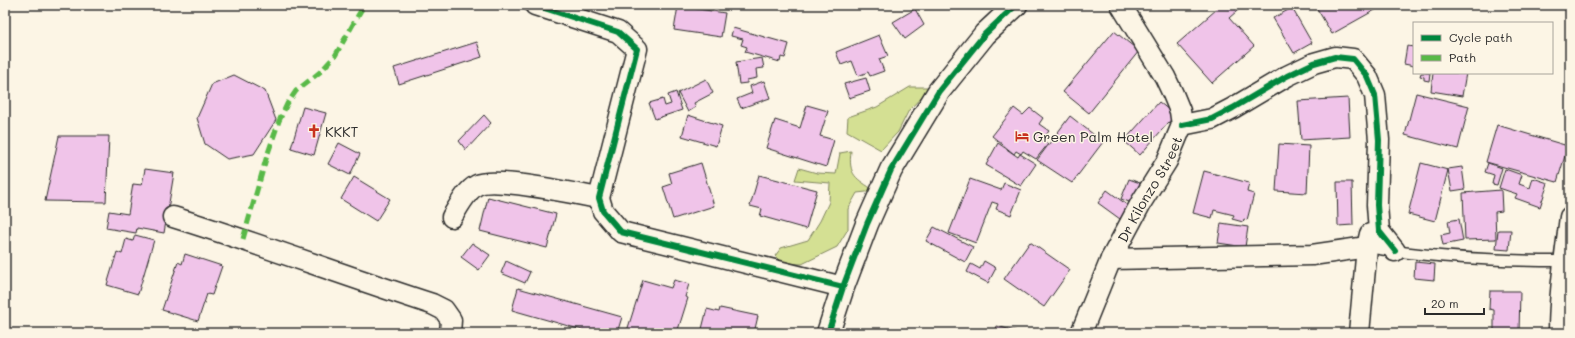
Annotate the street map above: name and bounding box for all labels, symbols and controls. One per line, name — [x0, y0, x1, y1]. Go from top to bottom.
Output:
legend — [1413, 22, 1553, 74]
text: Cycle path — [1449, 29, 1512, 45]
text: Path — [1449, 49, 1476, 65]
place label: KKKT — [325, 122, 358, 141]
church icon: KKKT — [306, 123, 322, 139]
place label: Green Palm Hotel — [1033, 127, 1153, 146]
hotel icon: Green Palm Hotel — [1014, 128, 1030, 144]
street label: Dr Kilonzo Street — [1112, 133, 1186, 245]
scale bar — [1425, 290, 1484, 316]
text: 20 m — [1431, 295, 1459, 311]

